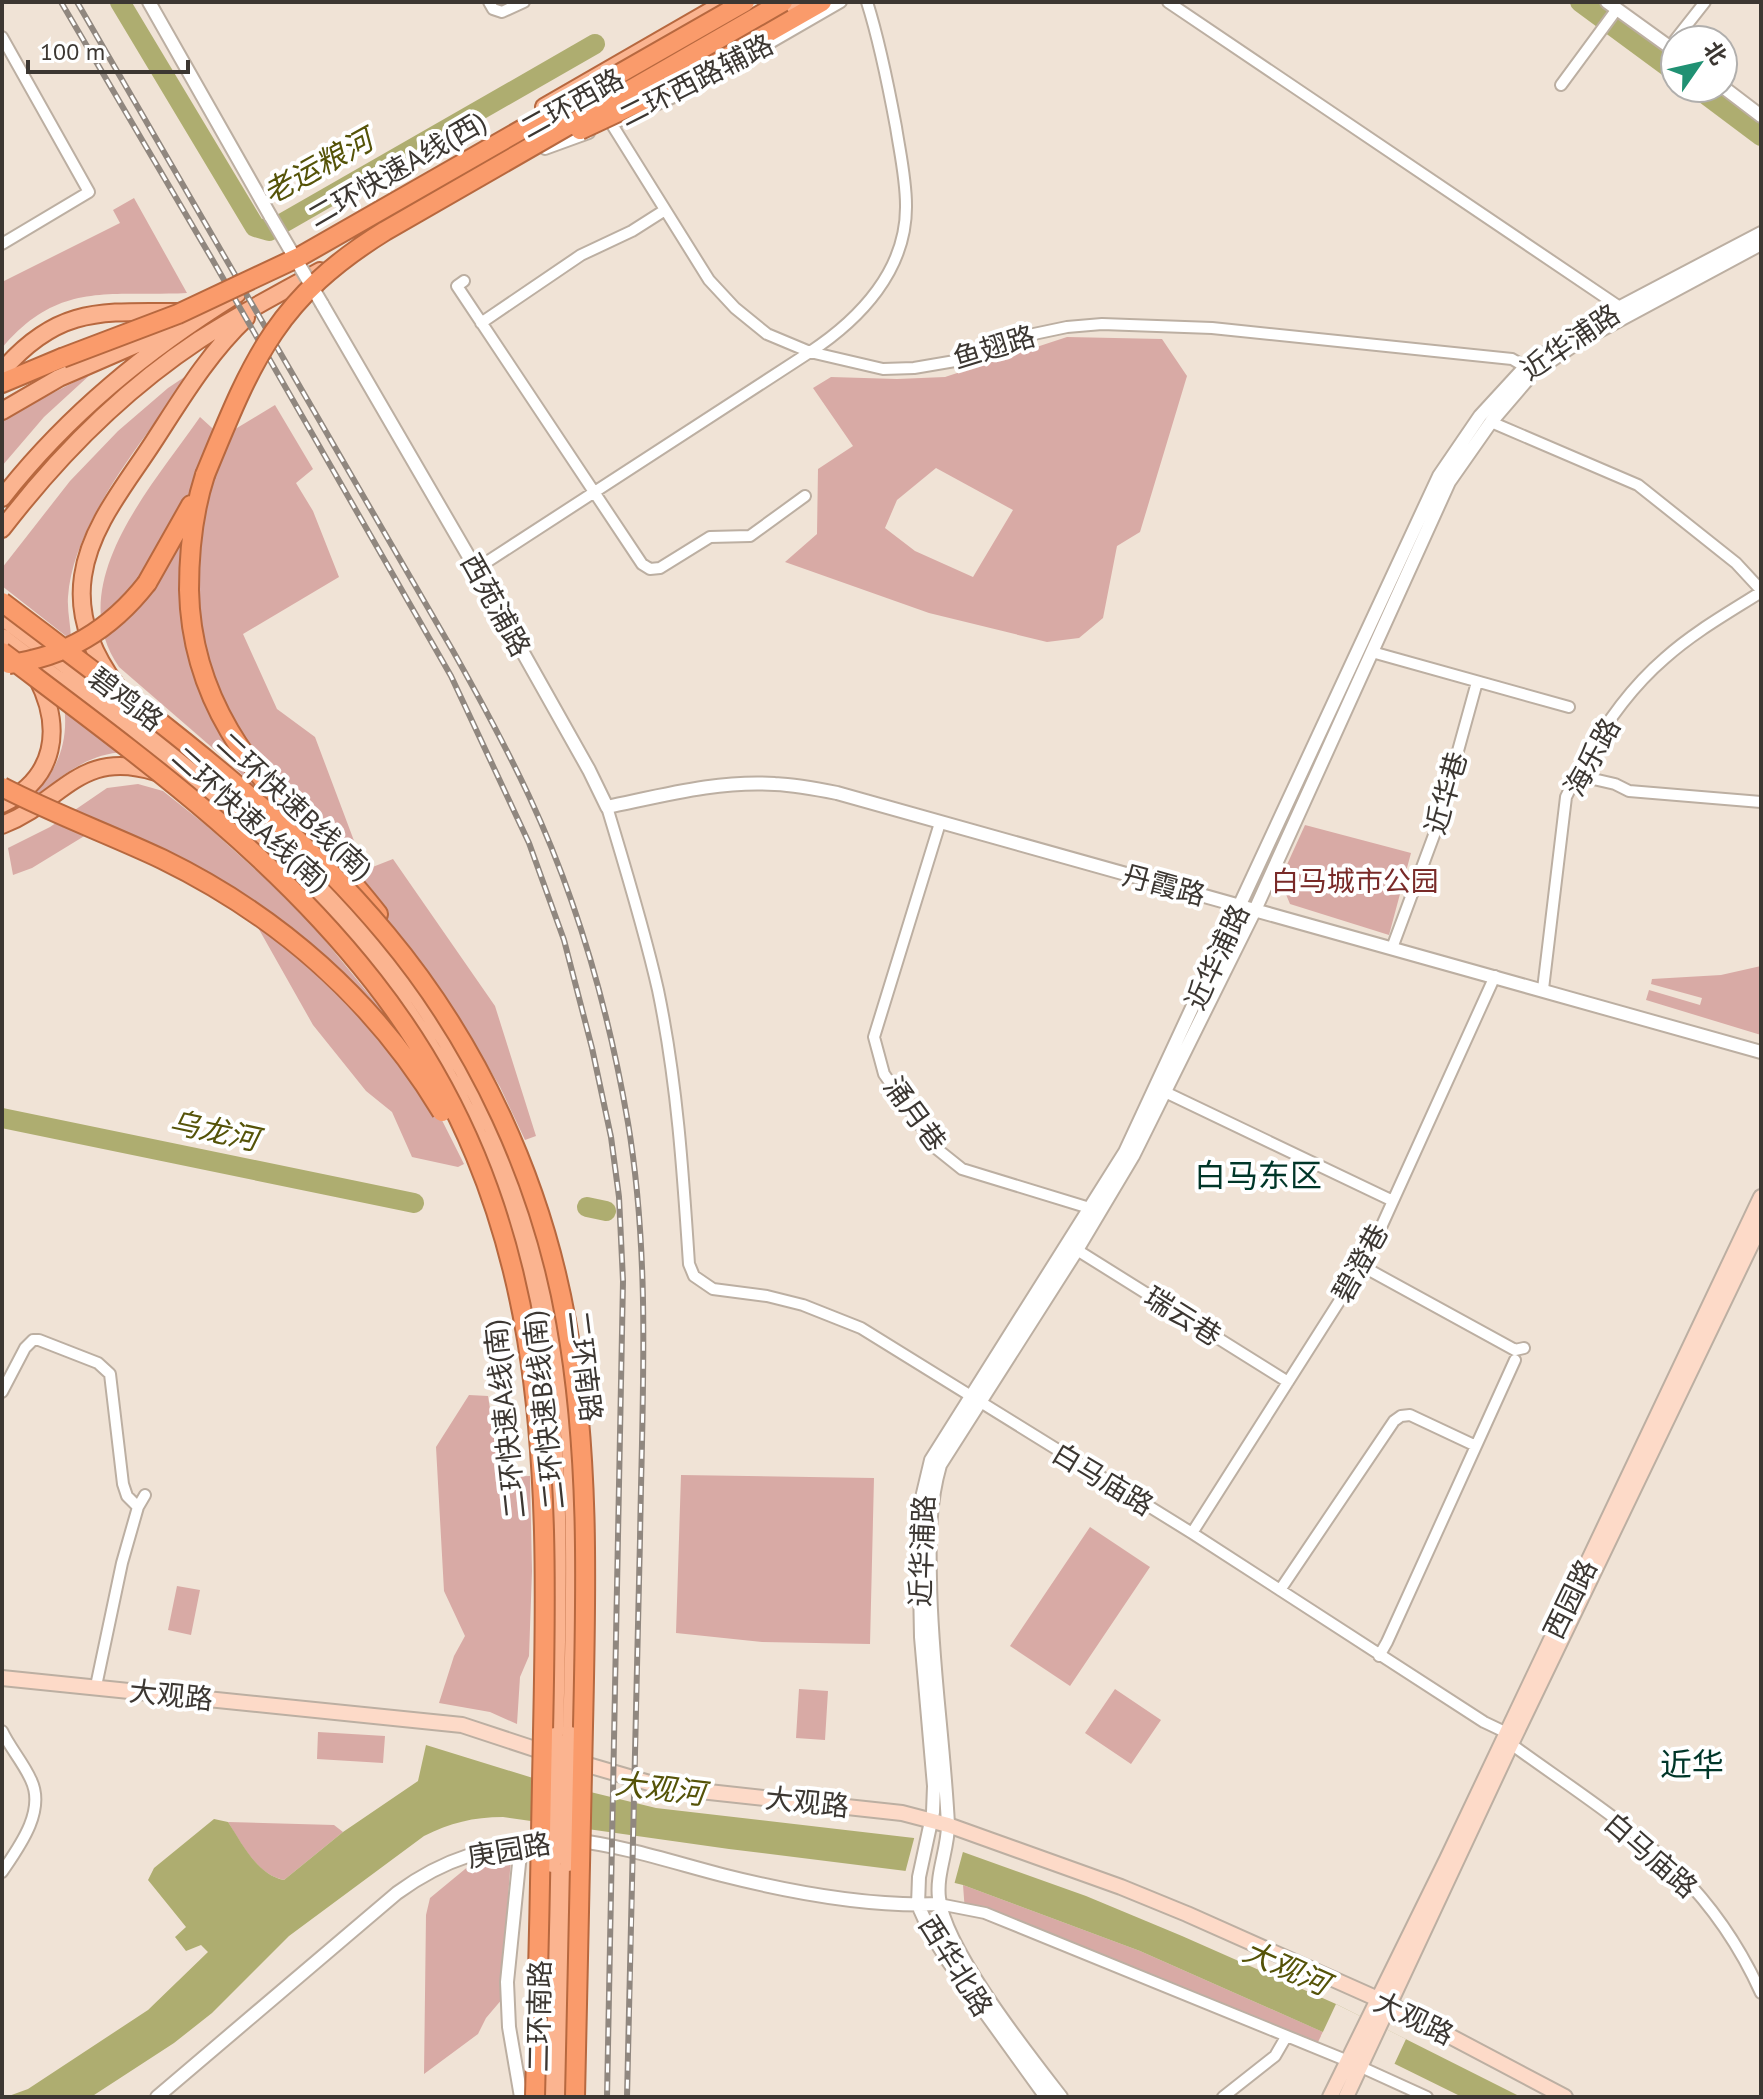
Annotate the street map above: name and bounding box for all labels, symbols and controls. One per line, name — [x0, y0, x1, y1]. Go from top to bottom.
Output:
scale bar — [28, 24, 188, 74]
north arrow — [1659, 24, 1739, 104]
street label: 二环西路辅路 — [613, 25, 779, 134]
text: 100 m — [40, 36, 105, 67]
text: 北 — [1698, 36, 1733, 70]
street label: 二环西路 — [514, 59, 630, 146]
street label: 二环快速A线(西) — [301, 103, 493, 235]
water label: 老运粮河 — [255, 117, 384, 212]
street label: 近华浦路 — [1513, 295, 1626, 388]
street label: 鱼翅路 — [948, 317, 1039, 376]
street label: 西苑浦路 — [453, 547, 540, 663]
street label: 碧鸡路 — [82, 659, 171, 739]
street label: 海乐路 — [1555, 711, 1628, 802]
street label: 二环快速B线(南) — [210, 724, 381, 887]
street label: 二环快速A线(南) — [165, 738, 338, 899]
street label: 近华巷 — [1416, 747, 1475, 838]
street label: 丹霞路 — [1119, 856, 1209, 913]
park label: 白马城市公园 — [1271, 862, 1439, 899]
street label: 近华浦路 — [1176, 898, 1257, 1015]
street label: 涌月巷 — [876, 1069, 955, 1159]
water label: 乌龙河 — [166, 1101, 267, 1159]
district label: 白马东区 — [1194, 1154, 1322, 1196]
street label: 碧澄巷 — [1323, 1217, 1396, 1308]
street label: 瑞云巷 — [1138, 1278, 1229, 1354]
street label: 二环南路 — [560, 1308, 611, 1424]
street label: 二环快速B线(南) — [515, 1309, 572, 1511]
street label: 二环快速A线(南) — [476, 1318, 533, 1520]
street label: 白马庙路 — [1046, 1434, 1161, 1523]
street label: 近华浦路 — [901, 1494, 942, 1608]
street label: 西园路 — [1535, 1553, 1605, 1645]
street label: 大观路 — [127, 1672, 215, 1717]
district label: 近华 — [1660, 1743, 1724, 1785]
water label: 大观河 — [613, 1763, 712, 1813]
street label: 大观路 — [763, 1779, 851, 1824]
street label: 白马庙路 — [1597, 1804, 1706, 1905]
street label: 庚园路 — [464, 1824, 553, 1875]
street label: 西华北路 — [911, 1908, 1002, 2023]
water label: 大观河 — [1238, 1931, 1340, 2005]
street label: 二环南路 — [519, 1960, 558, 2072]
street label: 大观路 — [1368, 1983, 1460, 2053]

